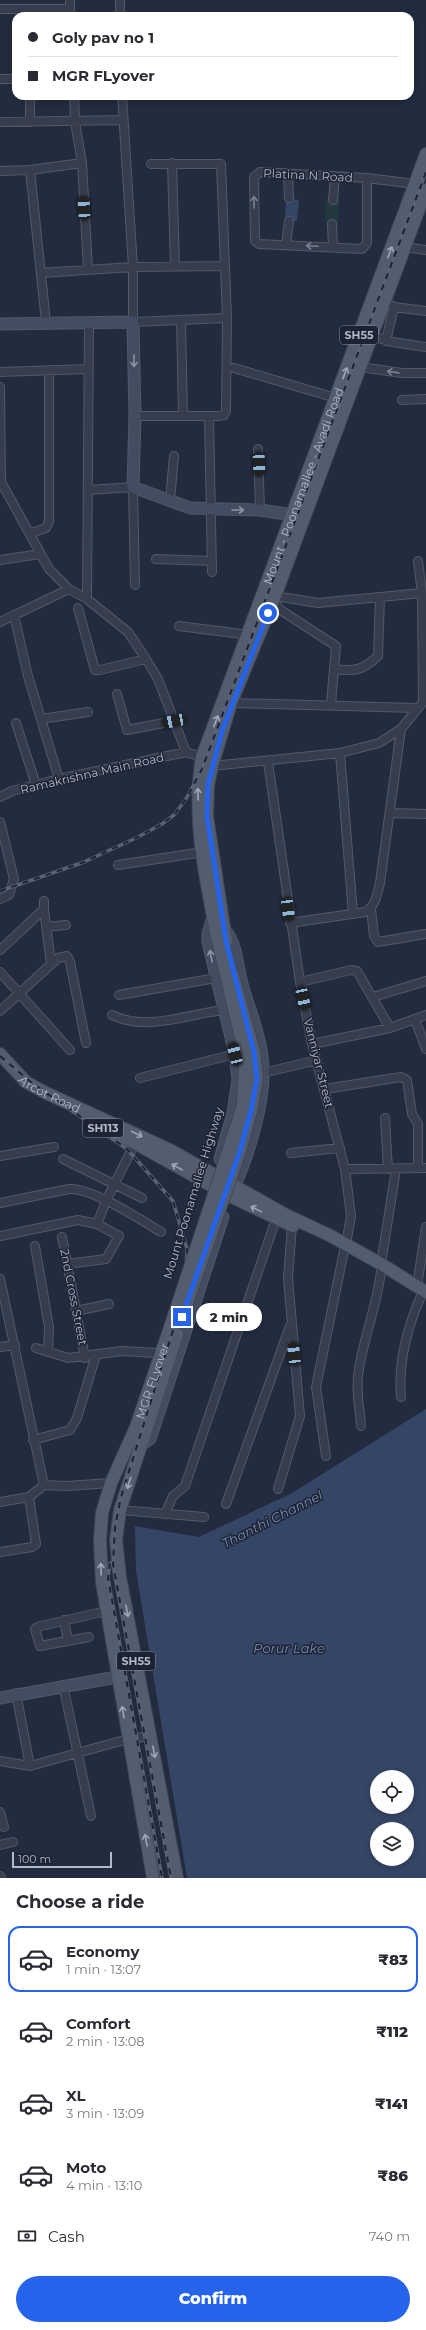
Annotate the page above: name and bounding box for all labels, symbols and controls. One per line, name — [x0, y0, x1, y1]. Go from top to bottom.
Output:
text: Goly pav no 1 — [52, 28, 154, 47]
text: MGR FLyover — [52, 66, 155, 85]
street label: Platina N Road — [263, 165, 353, 185]
car — [77, 196, 91, 220]
one-way arrow — [250, 196, 258, 209]
one-way arrow — [306, 243, 319, 250]
one-way arrow — [387, 246, 395, 258]
road number: SH55 — [340, 326, 378, 344]
one-way arrow — [130, 354, 138, 367]
one-way arrow — [342, 367, 349, 380]
one-way arrow — [387, 368, 400, 376]
street label: Mount - Poonamallee - Avadi Road — [259, 385, 346, 586]
car — [253, 452, 265, 476]
one-way arrow — [231, 506, 244, 514]
route start — [259, 604, 277, 622]
car — [161, 713, 187, 729]
one-way arrow — [212, 715, 220, 727]
street label: Ramakrishna Main Road — [19, 749, 165, 797]
one-way arrow — [194, 788, 201, 801]
car — [281, 896, 295, 922]
one-way arrow — [207, 950, 215, 963]
car — [295, 985, 311, 1011]
street label: Vanniyar Street — [301, 1017, 337, 1109]
car — [226, 1041, 244, 1067]
street label: Arcot Road — [16, 1072, 83, 1115]
street label: Mount Poonamallee Highway — [160, 1105, 226, 1281]
road number: SH113 — [83, 1119, 123, 1137]
one-way arrow — [131, 1131, 143, 1138]
one-way arrow — [171, 1163, 183, 1170]
one-way arrow — [250, 1205, 262, 1212]
street label: 2nd Cross Street — [57, 1247, 91, 1347]
callout: 2 min — [196, 1303, 262, 1331]
route end — [173, 1308, 191, 1326]
text: 2 min — [210, 1309, 248, 1325]
street label: MGR FLyover — [132, 1341, 172, 1421]
car — [287, 1341, 301, 1367]
one-way arrow — [124, 1477, 132, 1489]
water label: Thanthi Channel — [219, 1487, 325, 1551]
one-way arrow — [97, 1563, 105, 1576]
one-way arrow — [123, 1604, 131, 1617]
water label: Porur Lake — [253, 1640, 325, 1656]
road number: SH55 — [117, 1652, 155, 1670]
one-way arrow — [119, 1706, 127, 1719]
one-way arrow — [150, 1745, 158, 1758]
map controls — [370, 1770, 414, 1866]
button: locate — [370, 1770, 414, 1814]
button: layers — [370, 1822, 414, 1866]
one-way arrow — [142, 1834, 150, 1847]
scale bar — [12, 1850, 112, 1869]
text: 100 m — [18, 1852, 51, 1866]
text: Choose a ride — [16, 1891, 144, 1913]
icon: car — [18, 1941, 54, 1977]
text: Economy — [66, 1942, 139, 1961]
text: ₹83 — [378, 1950, 408, 1969]
text: 1 min · 13:07 — [66, 1961, 141, 1977]
icon: car — [18, 2013, 54, 2049]
text: Comfort — [66, 2014, 131, 2033]
text: ₹112 — [376, 2022, 408, 2041]
text: 2 min · 13:08 — [66, 2033, 145, 2049]
icon: car — [18, 2085, 54, 2121]
text: XL — [66, 2086, 85, 2105]
text: ₹141 — [375, 2094, 408, 2113]
text: 3 min · 13:09 — [66, 2105, 144, 2121]
icon: car — [18, 2157, 54, 2193]
text: Moto — [66, 2158, 106, 2177]
text: ₹86 — [377, 2166, 408, 2185]
text: 4 min · 13:10 — [66, 2177, 142, 2193]
icon: cash — [16, 2225, 38, 2247]
text: Cash — [48, 2227, 85, 2246]
text: 740 m — [369, 2228, 410, 2244]
button: Confirm — [16, 2276, 410, 2322]

